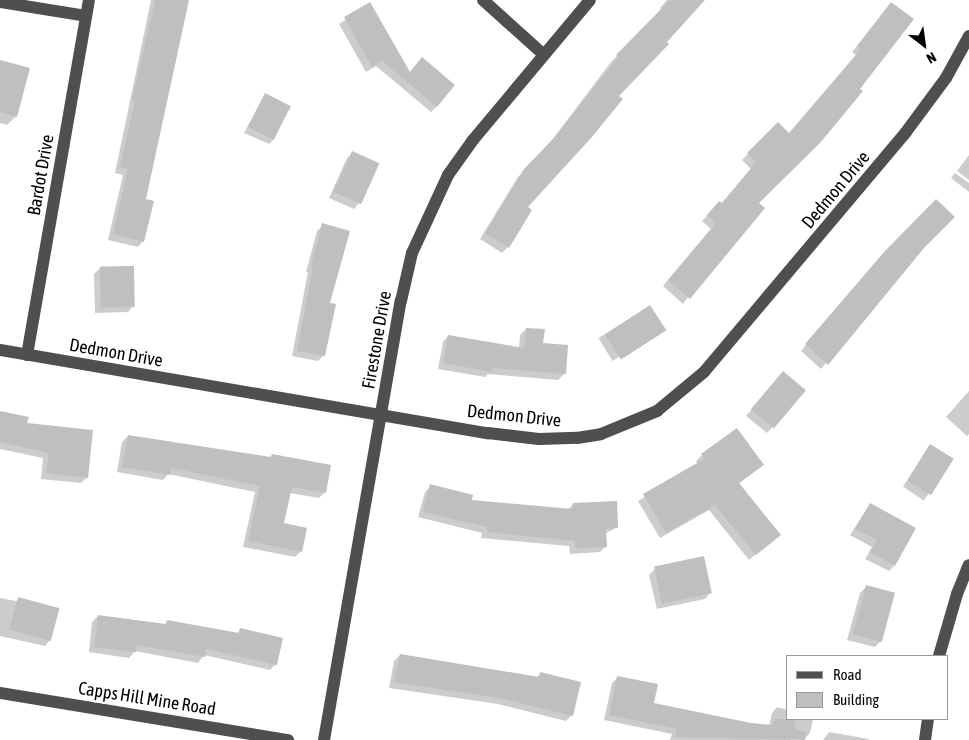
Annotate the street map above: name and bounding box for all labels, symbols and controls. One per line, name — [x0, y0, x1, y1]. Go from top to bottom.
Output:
north arrow — [899, 20, 949, 70]
text: N — [924, 49, 939, 67]
street label: Bardot Drive — [23, 133, 59, 217]
street label: Dedmon Drive — [797, 147, 875, 233]
street label: Firestone Drive — [358, 289, 396, 391]
street label: Dedmon Drive — [68, 334, 164, 372]
street label: Dedmon Drive — [466, 400, 562, 432]
legend — [786, 655, 949, 720]
text: Road — [833, 666, 862, 683]
street label: Capps Hill Mine Road — [77, 677, 217, 721]
text: Building — [833, 691, 879, 708]

